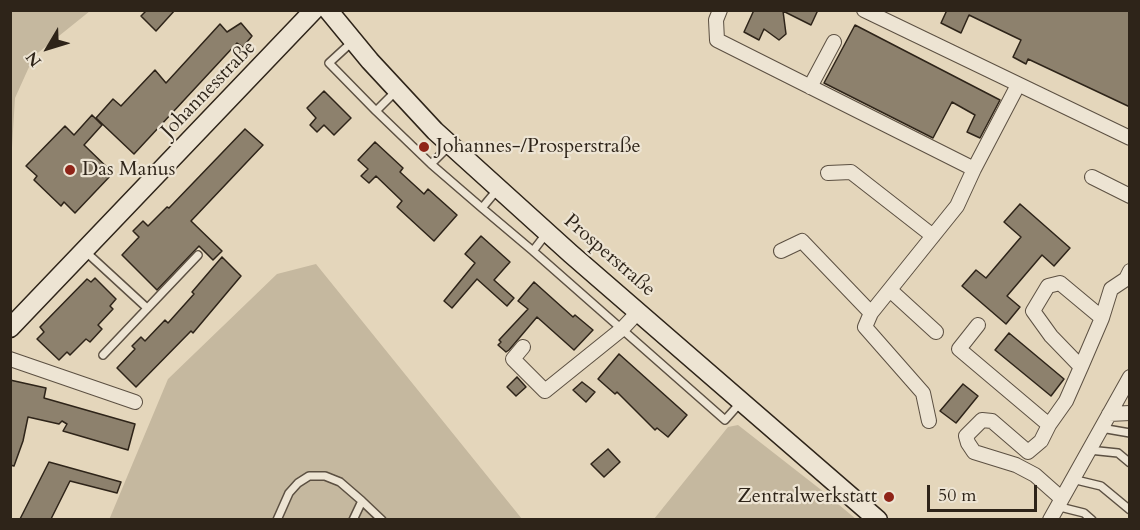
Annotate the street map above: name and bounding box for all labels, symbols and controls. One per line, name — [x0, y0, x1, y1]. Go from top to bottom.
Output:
north arrow — [18, 18, 78, 78]
street label: Johannesstraße — [157, 36, 261, 144]
text: N — [21, 47, 47, 71]
place label: Johannes-/Prosperstraße — [436, 135, 641, 159]
marker: Johannes-/Prosperstraße — [417, 140, 431, 154]
place label: Das Manus — [82, 158, 175, 182]
marker: Das Manus — [63, 163, 77, 177]
street label: Prosperstraße — [558, 210, 660, 302]
scale bar — [930, 473, 1040, 511]
text: 50 m — [938, 483, 977, 508]
place label: Zentralwerkstatt — [738, 485, 877, 509]
marker: Zentralwerkstatt — [882, 490, 896, 504]

